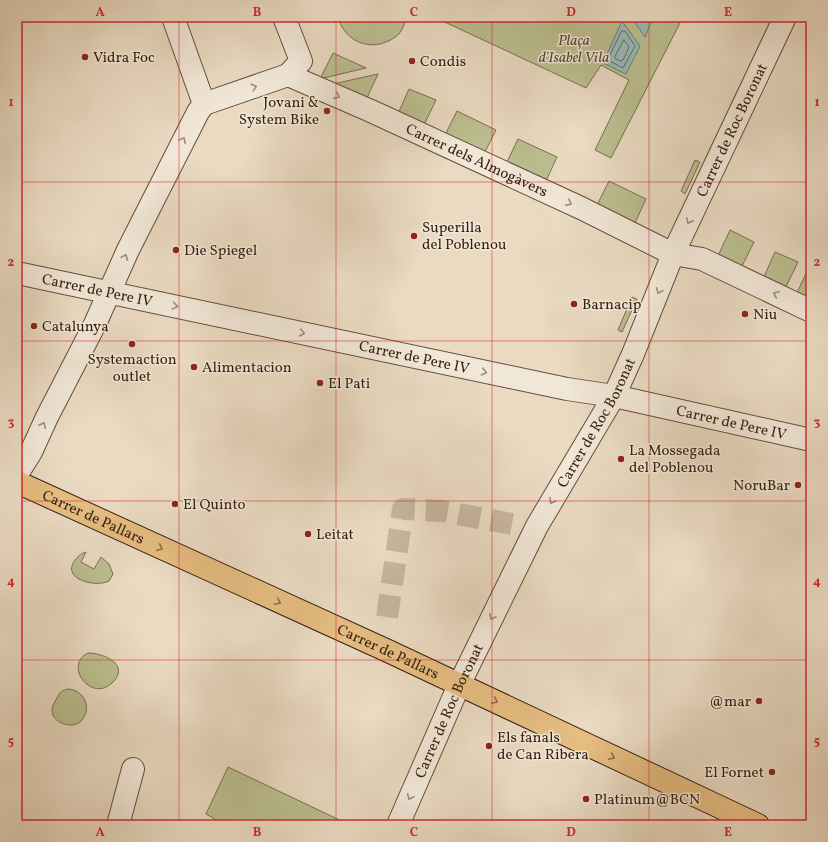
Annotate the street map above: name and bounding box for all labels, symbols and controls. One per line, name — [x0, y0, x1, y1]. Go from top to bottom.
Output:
text: A — [95, 4, 105, 22]
text: B — [253, 4, 262, 22]
text: C — [410, 4, 418, 22]
text: D — [566, 4, 576, 22]
text: E — [724, 4, 732, 22]
park label: Plaça d'Isabel Vila — [539, 31, 609, 69]
place label: Vidra Foc — [93, 48, 155, 69]
marker: Vidra Foc — [80, 52, 90, 62]
place label: Condis — [420, 52, 466, 73]
marker: Condis — [407, 56, 417, 66]
street label: Carrer de Roc Boronat — [692, 60, 774, 201]
one-way arrow — [250, 83, 257, 92]
one-way arrow — [332, 91, 340, 99]
place label: Jovani & System Bike — [239, 93, 319, 131]
text: 1 — [8, 94, 14, 112]
text: 1 — [814, 94, 820, 112]
marker: Jovani & System Bike — [322, 106, 332, 116]
street label: Carrer dels Almogàvers — [402, 119, 551, 203]
one-way arrow — [178, 137, 186, 144]
one-way arrow — [565, 198, 573, 206]
one-way arrow — [686, 216, 694, 224]
place label: Superilla del Poblenou — [422, 218, 506, 256]
marker: Superilla del Poblenou — [409, 231, 419, 241]
place label: Die Spiegel — [184, 241, 257, 262]
marker: Die Spiegel — [171, 245, 181, 255]
one-way arrow — [121, 253, 129, 260]
text: 2 — [8, 254, 15, 272]
text: 2 — [814, 254, 821, 272]
street label: Carrer de Pere IV — [40, 270, 154, 313]
one-way arrow — [655, 287, 663, 294]
one-way arrow — [772, 291, 780, 299]
place label: Barnacip — [582, 295, 641, 316]
marker: Barnacip — [569, 299, 579, 309]
one-way arrow — [172, 302, 178, 310]
place label: Niu — [753, 305, 777, 326]
marker: Niu — [740, 309, 750, 319]
place label: Catalunya — [42, 317, 109, 338]
marker: Catalunya — [29, 321, 39, 331]
one-way arrow — [299, 329, 306, 337]
street label: Carrer de Pere IV — [357, 336, 471, 380]
marker: Systemaction outlet — [127, 339, 137, 349]
place label: Systemaction outlet — [87, 350, 177, 388]
street label: Carrer de Roc Boronat — [553, 355, 642, 492]
place label: Alimentacion — [202, 358, 292, 379]
marker: Alimentacion — [189, 362, 199, 372]
one-way arrow — [481, 367, 488, 375]
place label: El Pati — [328, 374, 370, 395]
marker: El Pati — [315, 378, 325, 388]
street label: Carrer de Pere IV — [674, 401, 788, 446]
text: 3 — [8, 414, 15, 432]
text: 3 — [814, 414, 821, 432]
one-way arrow — [38, 422, 46, 430]
place label: La Mossegada del Poblenou — [629, 441, 721, 479]
marker: La Mossegada del Poblenou — [616, 454, 626, 464]
place label: NoruBar — [733, 476, 790, 497]
marker: NoruBar — [793, 480, 803, 490]
street label: Carrer de Pallars — [38, 486, 147, 551]
place label: El Quinto — [183, 495, 246, 516]
one-way arrow — [549, 497, 556, 504]
marker: El Quinto — [170, 499, 180, 509]
place label: Leitat — [316, 525, 354, 546]
marker: Leitat — [303, 529, 313, 539]
one-way arrow — [157, 543, 164, 551]
text: 4 — [7, 573, 15, 591]
text: 4 — [813, 573, 821, 591]
one-way arrow — [274, 597, 282, 605]
one-way arrow — [489, 613, 497, 620]
street label: Carrer de Pallars — [333, 620, 442, 685]
street label: Carrer de Roc Boronat — [411, 641, 490, 782]
place label: @mar — [709, 692, 751, 713]
one-way arrow — [490, 696, 498, 704]
marker: @mar — [754, 696, 764, 706]
place label: Els fanals de Can Ribera — [497, 728, 589, 766]
text: 5 — [8, 733, 14, 751]
text: 5 — [814, 733, 820, 751]
marker: Els fanals de Can Ribera — [484, 741, 494, 751]
one-way arrow — [609, 752, 616, 760]
place label: El Fornet — [704, 763, 764, 784]
marker: El Fornet — [767, 767, 777, 777]
place label: Platinum@BCN — [594, 790, 700, 811]
one-way arrow — [407, 793, 415, 801]
marker: Platinum@BCN — [581, 794, 591, 804]
text: A — [95, 824, 105, 842]
text: B — [253, 824, 262, 842]
text: C — [410, 824, 418, 842]
text: D — [566, 824, 576, 842]
text: E — [724, 824, 732, 842]

